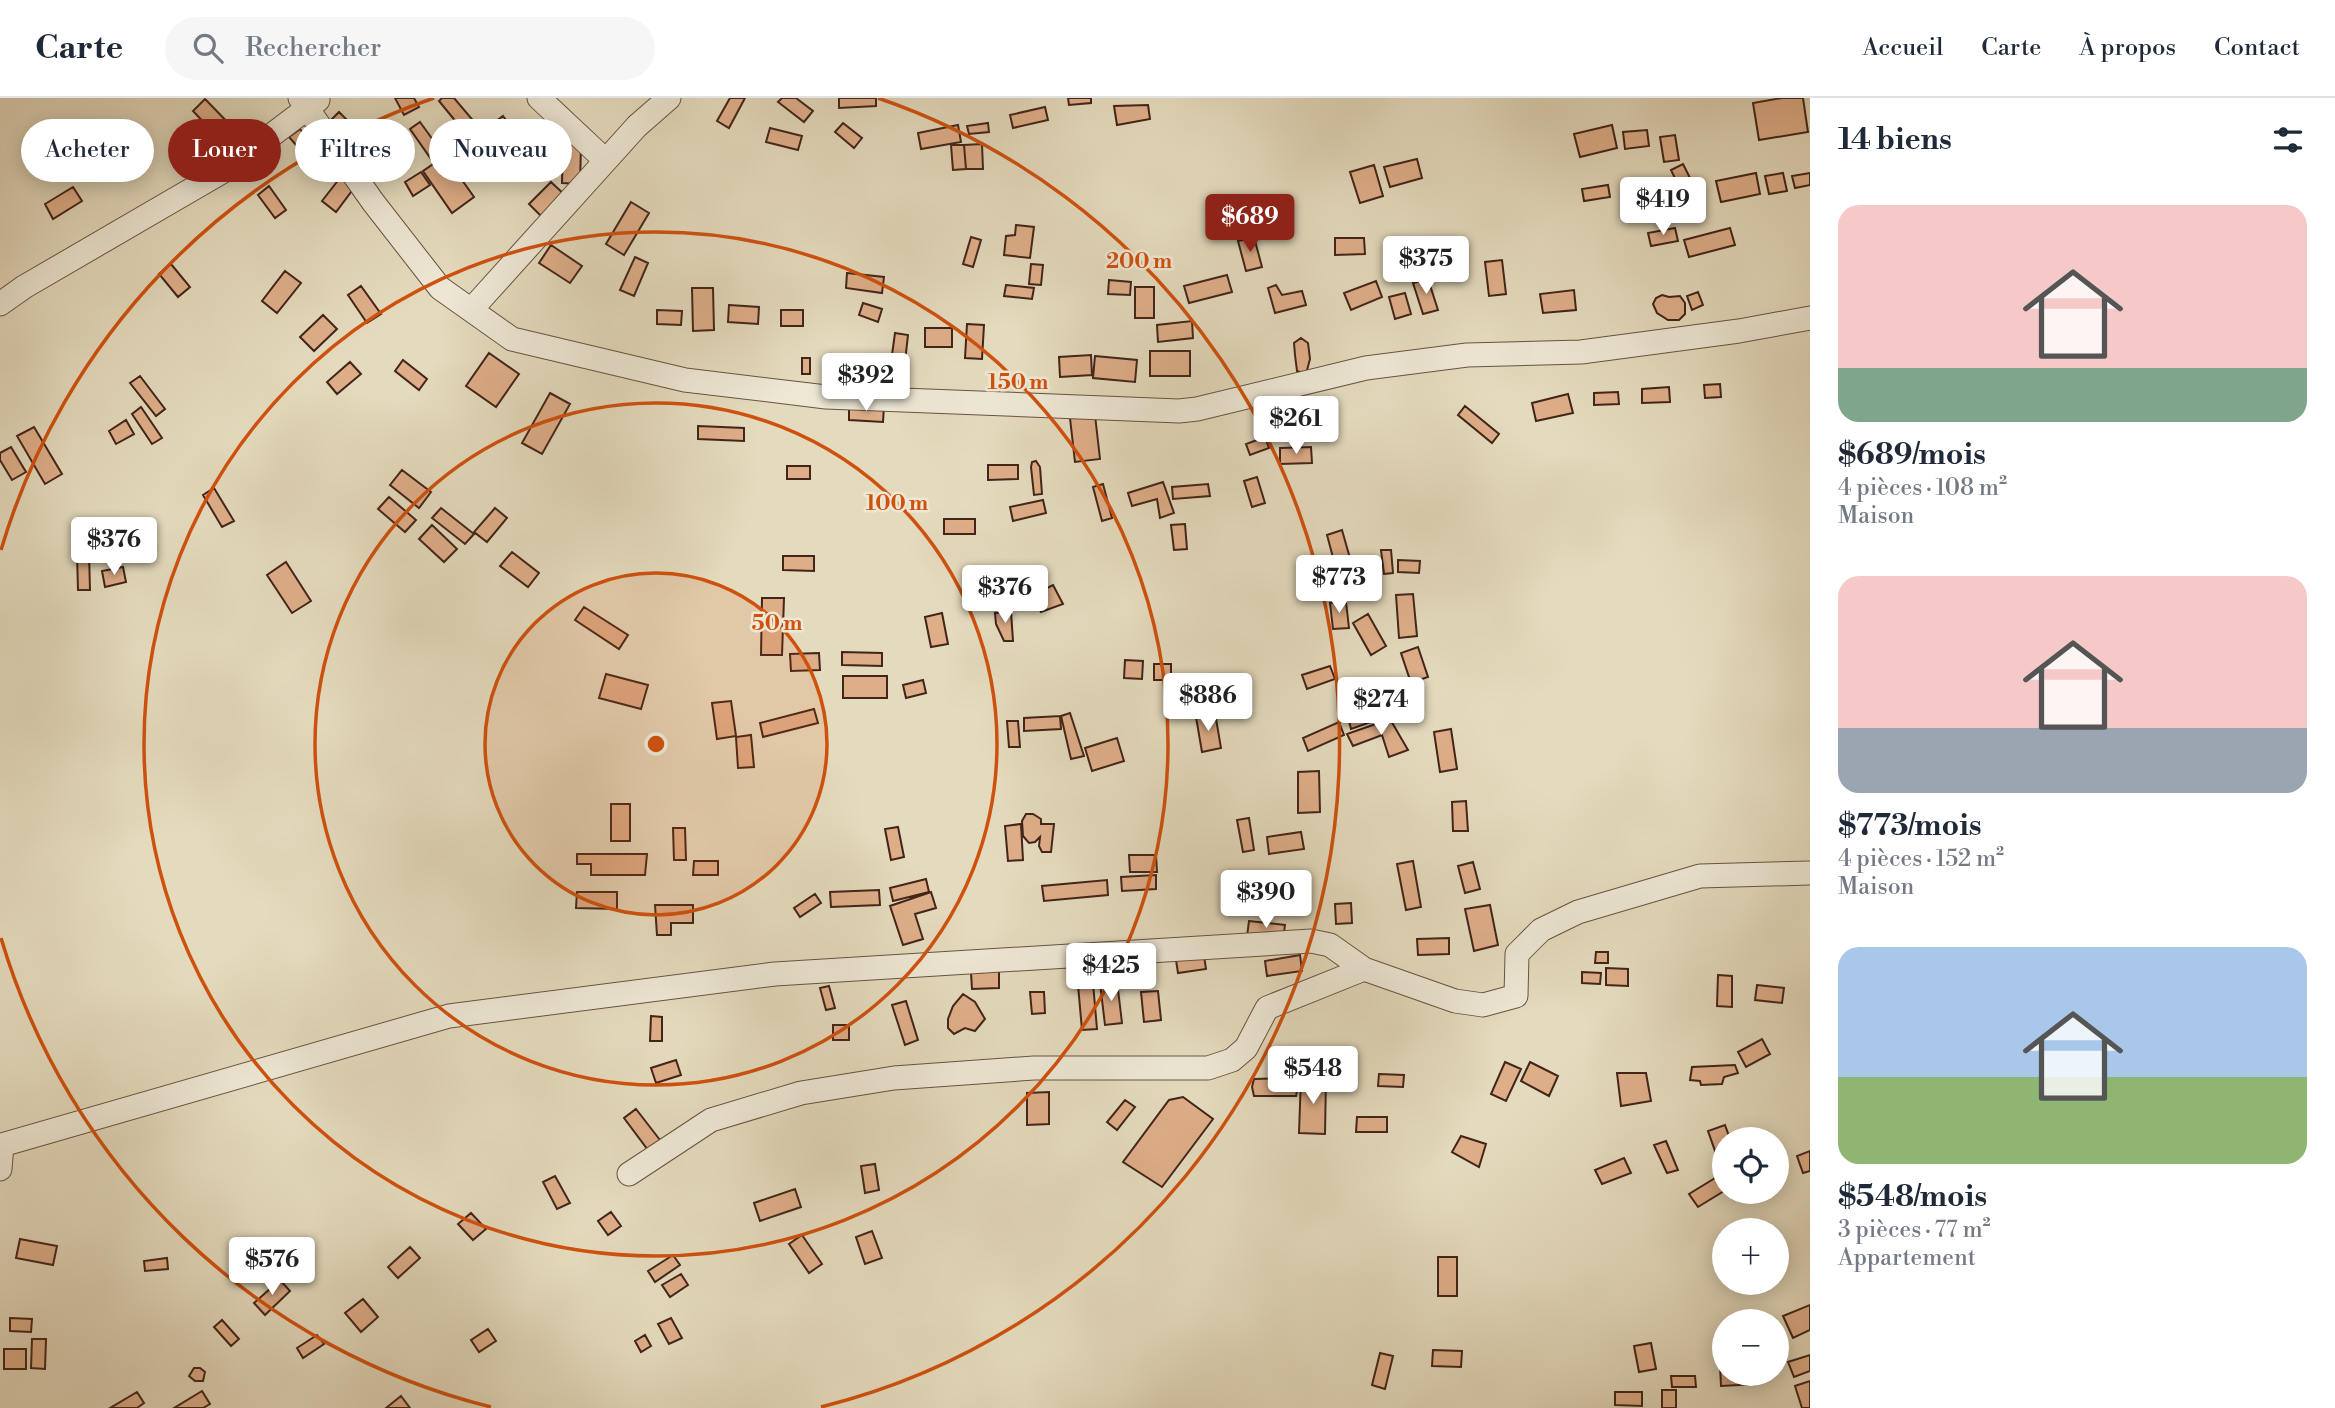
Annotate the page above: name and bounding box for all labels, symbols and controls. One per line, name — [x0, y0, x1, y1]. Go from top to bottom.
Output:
search box — [165, 17, 655, 80]
text: Carte — [35, 28, 123, 69]
icon: search — [189, 29, 227, 67]
text: Rechercher — [245, 32, 381, 64]
text: Accueil — [1862, 33, 1943, 63]
text: Carte — [1981, 33, 2041, 63]
text: À propos — [2079, 33, 2176, 63]
text: Contact — [2214, 33, 2300, 63]
chip: Acheter — [21, 119, 154, 182]
chip: Louer — [168, 119, 281, 182]
chip: Filtres — [295, 119, 415, 182]
chip: Nouveau — [429, 119, 572, 182]
text: 14 biens — [1838, 121, 1952, 159]
icon: filters — [2269, 121, 2307, 159]
pin: $419 — [1622, 178, 1704, 237]
text: $419 — [1636, 186, 1690, 214]
pin: $689 — [1209, 194, 1291, 254]
text: $689 — [1221, 203, 1279, 231]
pin: $375 — [1385, 236, 1467, 296]
text: $375 — [1399, 245, 1453, 273]
text: 200 m — [1106, 249, 1172, 275]
icon: home — [2010, 251, 2136, 377]
pin: $392 — [825, 354, 907, 413]
text: $392 — [838, 362, 894, 390]
text: 150 m — [988, 370, 1048, 396]
pin: $261 — [1255, 396, 1337, 456]
text: $261 — [1270, 405, 1322, 433]
text: $689/mois — [1838, 436, 1986, 474]
text: 4 pièces · 108 m² — [1838, 474, 2007, 502]
text: 100 m — [866, 491, 928, 517]
text: Maison — [1838, 502, 1914, 530]
pin: $376 — [73, 518, 155, 577]
text: $376 — [87, 526, 141, 554]
pin: $773 — [1298, 556, 1380, 615]
text: $773 — [1312, 564, 1366, 592]
pin: $376 — [964, 566, 1046, 625]
text: $376 — [978, 574, 1032, 602]
text: 50 m — [752, 611, 802, 637]
icon: home — [2010, 622, 2136, 748]
pin: $886 — [1167, 674, 1249, 733]
pin: $274 — [1340, 678, 1422, 737]
text: $886 — [1179, 682, 1237, 710]
text: $274 — [1353, 686, 1409, 714]
centre of rings — [644, 732, 668, 756]
text: $773/mois — [1838, 807, 1982, 845]
text: 4 pièces · 152 m² — [1838, 845, 2004, 873]
pin: $390 — [1225, 870, 1307, 930]
text: Maison — [1838, 873, 1914, 901]
text: $390 — [1237, 879, 1295, 907]
pin: $425 — [1070, 944, 1152, 1003]
text: $425 — [1082, 952, 1140, 980]
icon: home — [2010, 993, 2136, 1119]
pin: $548 — [1272, 1046, 1354, 1106]
text: $548 — [1284, 1055, 1342, 1083]
map controls — [1712, 1127, 1789, 1386]
button: locate — [1712, 1127, 1789, 1204]
text: $548/mois — [1838, 1178, 1987, 1216]
text: 3 pièces · 77 m² — [1838, 1216, 1991, 1244]
button: + — [1712, 1218, 1789, 1295]
pin: $576 — [231, 1238, 313, 1297]
text: Appartement — [1838, 1244, 1976, 1272]
text: $576 — [245, 1246, 299, 1274]
button: − — [1712, 1309, 1789, 1386]

